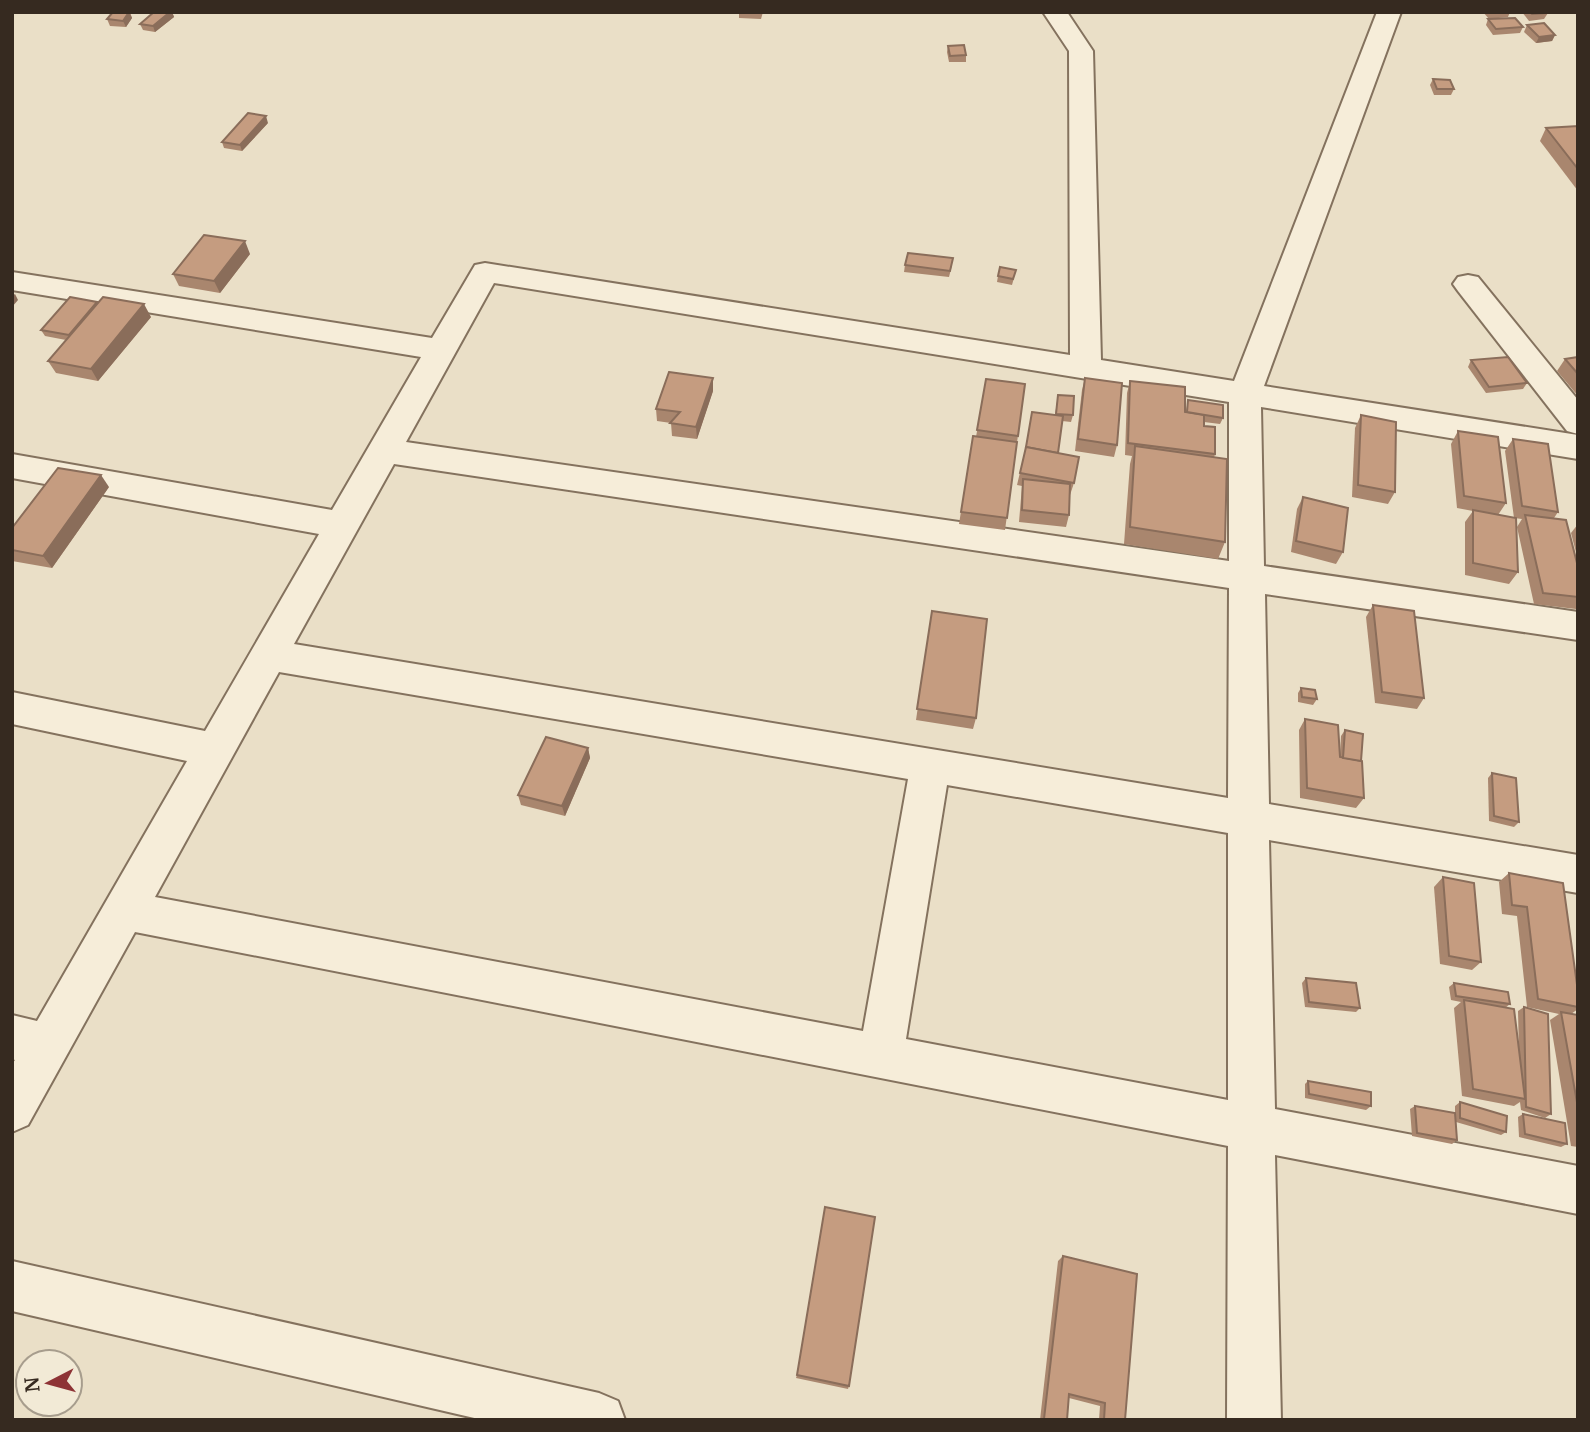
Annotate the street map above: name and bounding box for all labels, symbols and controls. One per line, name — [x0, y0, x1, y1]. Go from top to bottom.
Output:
north arrow — [14, 1348, 84, 1418]
text: N — [19, 1376, 45, 1393]

